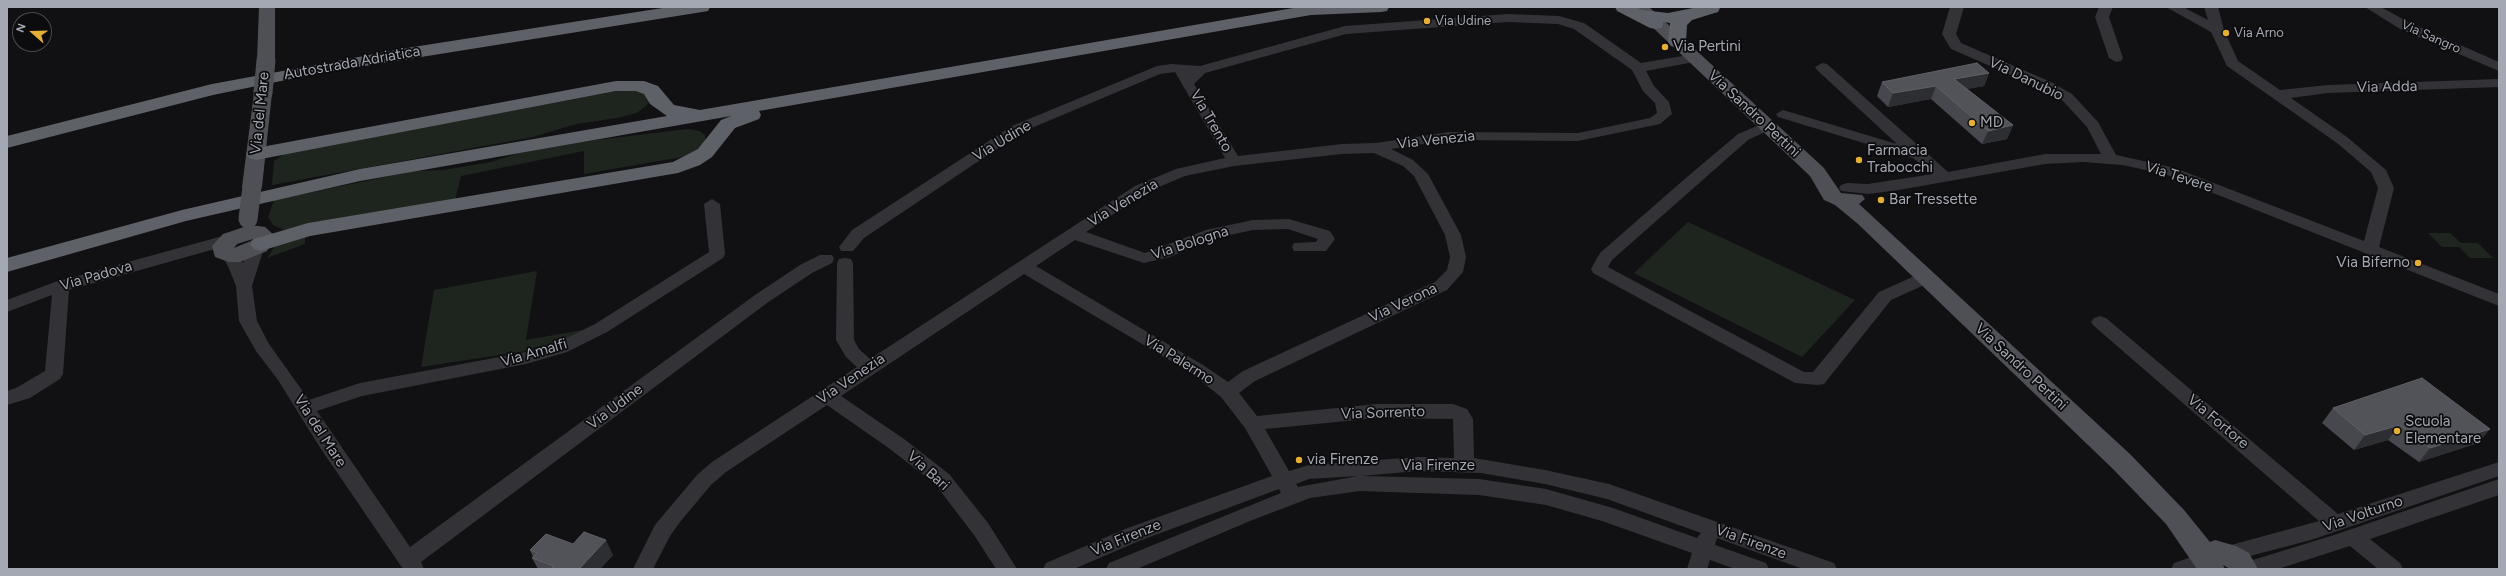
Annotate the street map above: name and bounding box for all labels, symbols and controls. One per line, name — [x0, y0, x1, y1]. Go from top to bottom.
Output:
north arrow — [12, 12, 52, 52]
place label: Via Udine — [1435, 13, 1491, 29]
marker: Via Udine — [1422, 16, 1432, 26]
street label: Via Sangro — [2399, 17, 2463, 57]
text: N — [14, 22, 29, 34]
place label: Via Arno — [2234, 25, 2284, 41]
marker: Via Arno — [2221, 28, 2231, 38]
place label: Via Pertini — [1673, 38, 1741, 56]
street label: Autostrada Adriatica — [282, 42, 422, 84]
marker: Via Pertini — [1660, 42, 1670, 52]
street label: Via Danubio — [1986, 53, 2066, 105]
street label: Via Sandro Pertini — [1704, 67, 1804, 161]
street label: Via del Mare — [247, 71, 273, 155]
street label: Via Adda — [2357, 77, 2417, 97]
street label: Via Trento — [1186, 87, 1236, 155]
place label: MD — [1980, 114, 2003, 132]
street label: Via Udine — [970, 117, 1034, 165]
marker: MD — [1967, 118, 1977, 128]
street label: Via Venezia — [1396, 127, 1476, 153]
place label: Farmacia Trabocchi — [1867, 142, 1933, 177]
marker: Farmacia Trabocchi — [1854, 155, 1864, 165]
street label: Via Tevere — [2143, 158, 2215, 196]
street label: Via Venezia — [1085, 175, 1161, 231]
place label: Bar Tressette — [1889, 191, 1977, 209]
marker: Bar Tressette — [1876, 195, 1886, 205]
street label: Via Bologna — [1149, 222, 1231, 264]
place label: Via Biferno — [2336, 254, 2410, 272]
street label: Via Padova — [58, 257, 134, 295]
marker: Via Biferno — [2413, 258, 2423, 268]
street label: Via Verona — [1366, 279, 1440, 327]
street label: Via Sandro Pertini — [1971, 320, 2071, 414]
street label: Via Palermo — [1141, 331, 1217, 389]
street label: Via Amalfi — [499, 335, 569, 371]
street label: Via Venezia — [814, 350, 888, 408]
street label: Via Udine — [584, 380, 646, 434]
street label: Via del Mare — [290, 391, 350, 471]
street label: Via Fortore — [2184, 391, 2252, 453]
street label: Via Sorrento — [1341, 403, 1425, 423]
place label: Scuola Elementare — [2405, 413, 2481, 448]
marker: Scuola Elementare — [2392, 426, 2402, 436]
street label: Via Bari — [903, 447, 953, 495]
place label: via Firenze — [1307, 451, 1378, 469]
marker: via Firenze — [1294, 455, 1304, 465]
street label: Via Firenze — [1401, 457, 1475, 475]
street label: Via Volturno — [2321, 492, 2405, 536]
street label: Via Firenze — [1088, 516, 1164, 560]
street label: Via Firenze — [1713, 521, 1789, 563]

